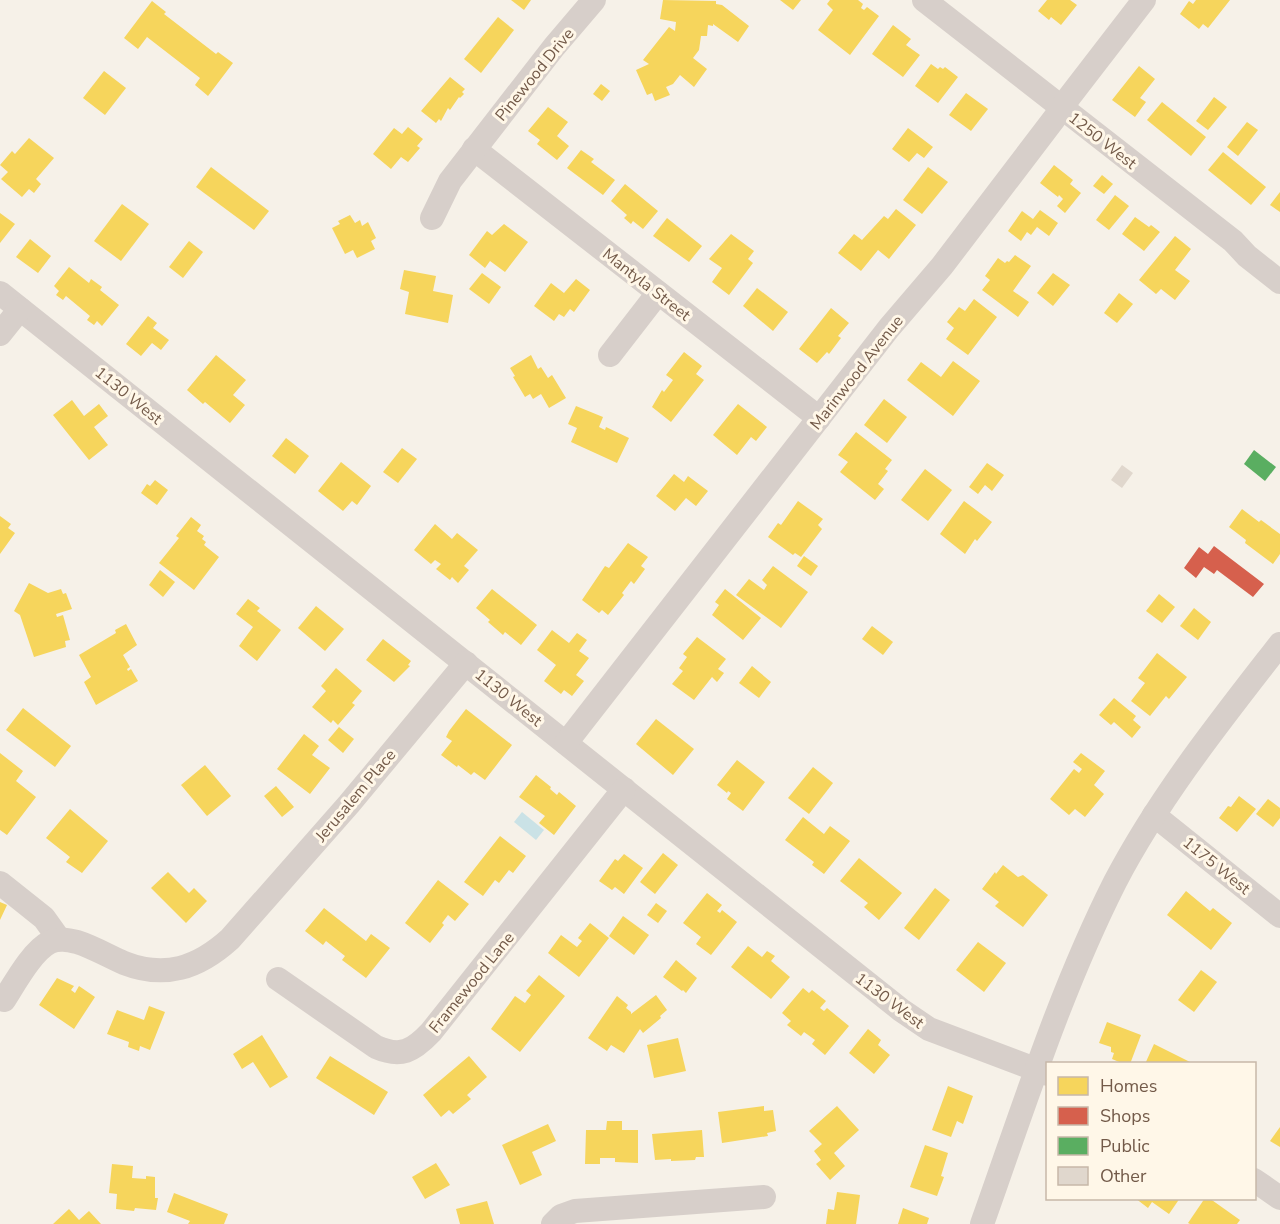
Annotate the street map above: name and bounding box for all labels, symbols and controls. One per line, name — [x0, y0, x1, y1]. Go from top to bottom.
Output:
street label: Pinewood Drive — [490, 23, 579, 126]
street label: 1250 West — [1064, 107, 1141, 175]
street label: Mantyla Street — [598, 243, 695, 326]
street label: Marinwood Avenue — [805, 311, 908, 434]
street label: 1130 West — [90, 362, 167, 430]
street label: 1130 West — [470, 664, 547, 732]
street label: Jerusalem Place — [310, 745, 401, 847]
street label: 1175 West — [1178, 832, 1255, 900]
street label: Framewood Lane — [424, 927, 519, 1038]
street label: 1130 West — [850, 968, 929, 1034]
legend — [1046, 1062, 1256, 1200]
text: Homes — [1100, 1074, 1157, 1098]
text: Shops — [1100, 1104, 1150, 1128]
text: Public — [1100, 1134, 1150, 1158]
text: Other — [1100, 1164, 1147, 1188]

